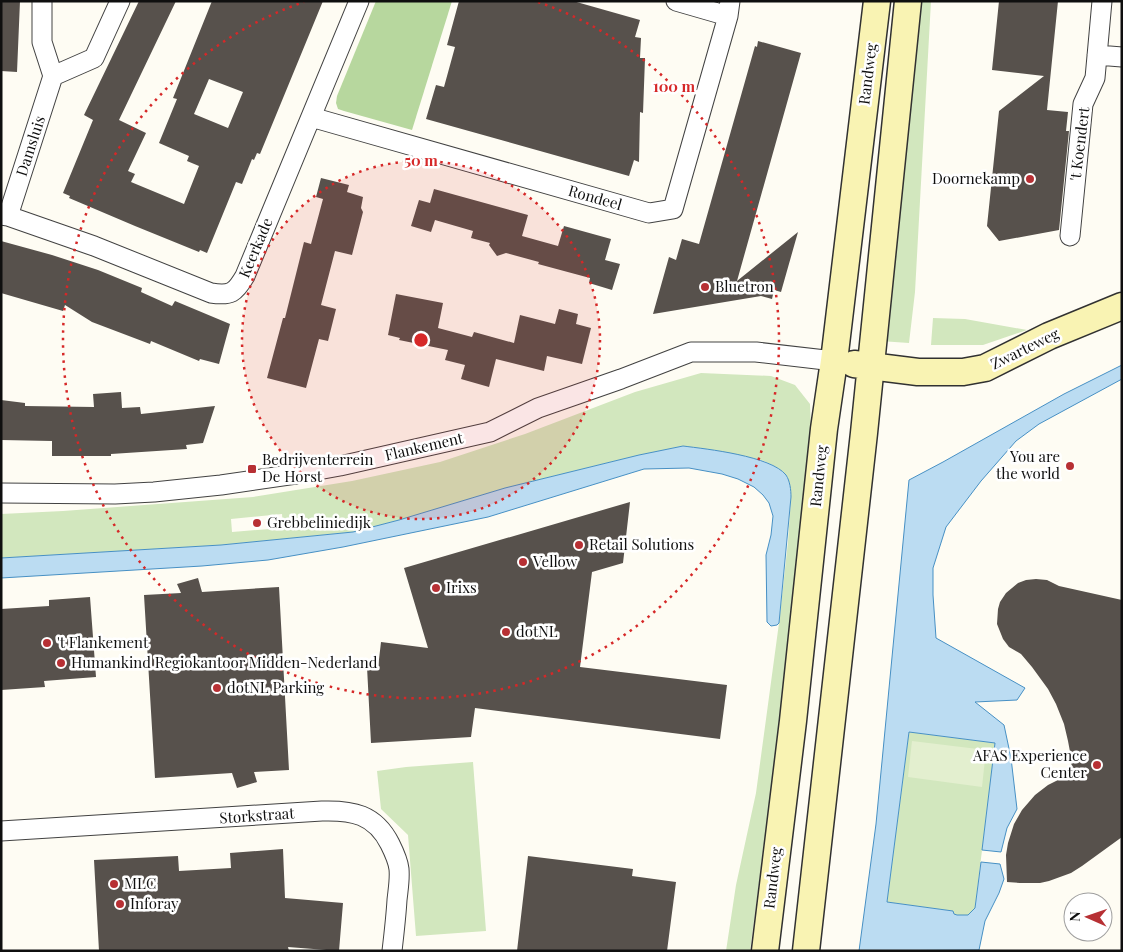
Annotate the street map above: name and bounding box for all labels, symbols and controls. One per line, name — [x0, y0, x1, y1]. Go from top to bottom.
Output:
street label: Randweg — [853, 42, 881, 106]
text: 100 m — [653, 76, 696, 96]
street label: 't Koendert — [1065, 105, 1094, 182]
street label: Damsluis — [11, 113, 49, 178]
text: 50 m — [404, 150, 438, 170]
place label: Doornekamp — [932, 168, 1020, 188]
marker: Doornekamp — [1024, 173, 1036, 185]
street label: Rondeel — [566, 180, 625, 214]
street label: Keerkade — [234, 215, 277, 281]
place label: Bluetron — [715, 276, 774, 296]
marker: Bluetron — [699, 281, 711, 293]
street label: Zwarteweg — [987, 323, 1062, 373]
centre of rings — [412, 331, 430, 349]
street label: Flankement — [383, 427, 466, 465]
street label: Randweg — [805, 444, 831, 508]
place label: You are the world — [996, 446, 1060, 483]
place label: Bedrijventerrein De Horst — [262, 449, 373, 486]
marker: You are the world — [1064, 460, 1076, 472]
marker: Bedrijventerrein De Horst — [246, 463, 258, 475]
place label: Grebbeliniedijk — [267, 512, 372, 532]
marker: Grebbeliniedijk — [251, 517, 263, 529]
place label: Retail Solutions — [589, 534, 694, 554]
marker: Retail Solutions — [573, 539, 585, 551]
place label: Vellow — [532, 551, 578, 571]
marker: Vellow — [517, 556, 529, 568]
place label: Irixs — [446, 577, 477, 597]
marker: Irixs — [430, 582, 442, 594]
place label: dotNL — [516, 621, 558, 641]
marker: dotNL — [500, 626, 512, 638]
place label: 't Flankement — [57, 632, 149, 652]
marker: 't Flankement — [41, 637, 53, 649]
place label: Humankind Regiokantoor Midden-Nederland — [71, 652, 378, 672]
marker: Humankind Regiokantoor Midden-Nederland — [55, 657, 67, 669]
place label: dotNL Parking — [227, 677, 324, 697]
marker: dotNL Parking — [211, 682, 223, 694]
place label: AFAS Experience Center — [972, 745, 1087, 782]
marker: AFAS Experience Center — [1091, 759, 1103, 771]
street label: Storkstraat — [219, 802, 296, 828]
street label: Randweg — [758, 846, 786, 910]
place label: MLC — [124, 873, 156, 893]
marker: MLC — [108, 878, 120, 890]
north arrow — [1063, 892, 1113, 942]
place label: Inforay — [130, 893, 179, 913]
marker: Inforay — [114, 898, 126, 910]
text: N — [1065, 911, 1084, 922]

